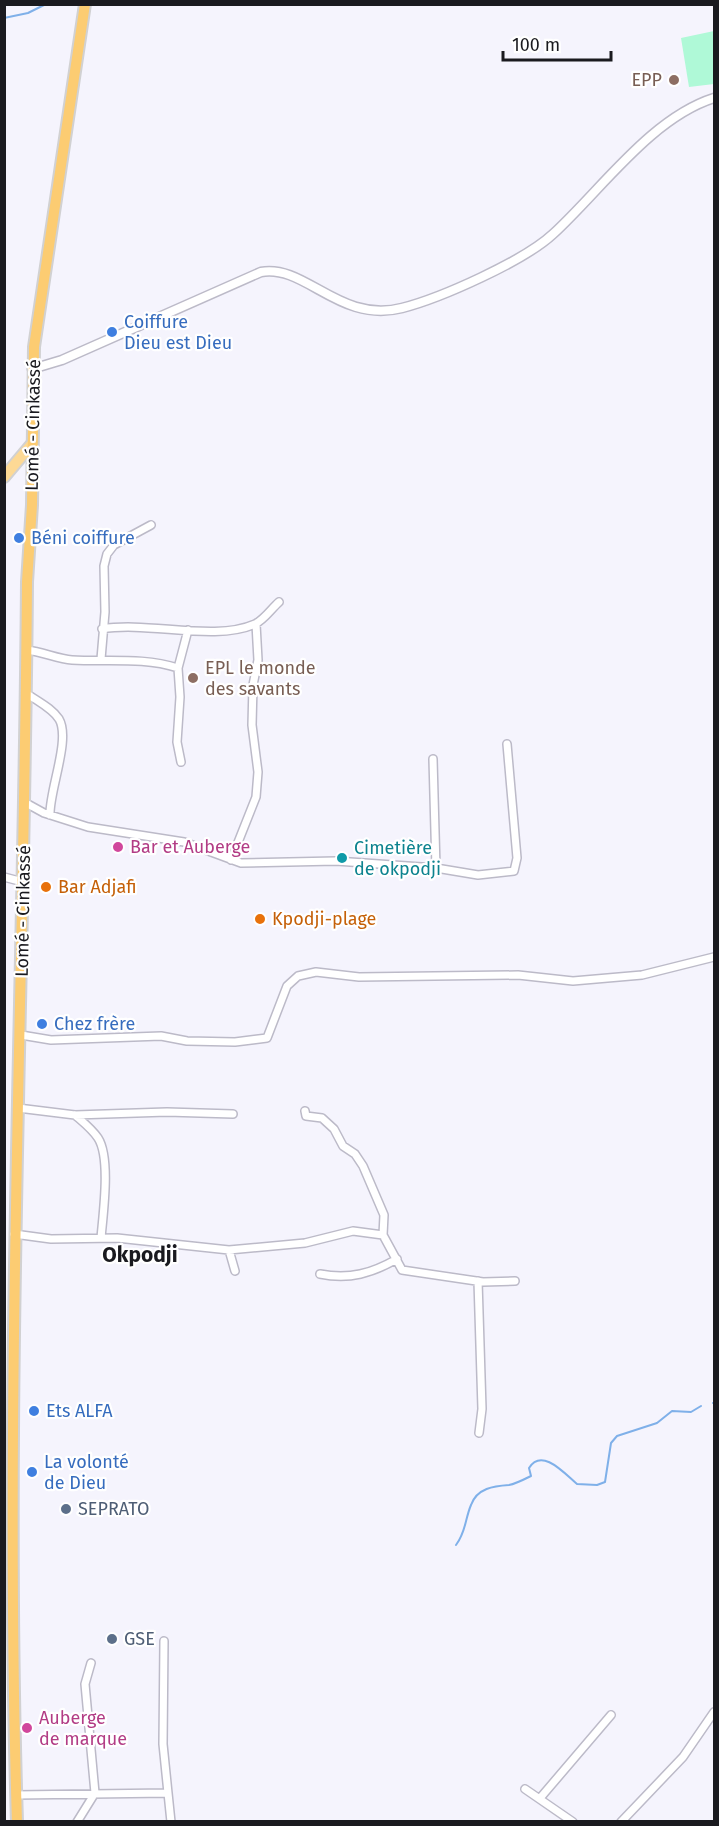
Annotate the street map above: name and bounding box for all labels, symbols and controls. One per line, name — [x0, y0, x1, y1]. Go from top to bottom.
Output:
scale bar — [503, 24, 611, 62]
text: 100 m — [512, 34, 560, 56]
place label: EPP — [631, 69, 662, 91]
marker: EPP — [667, 73, 681, 87]
place label: Coiffure Dieu est Dieu — [124, 311, 232, 354]
marker: Coiffure Dieu est Dieu — [105, 325, 119, 339]
street label: Lomé - Cinkassé — [21, 359, 45, 491]
place label: Béni coiffure — [31, 527, 135, 549]
marker: Béni coiffure — [12, 531, 26, 545]
place label: EPL le monde des savants — [205, 657, 316, 700]
marker: EPL le monde des savants — [186, 671, 200, 685]
place label: Bar et Auberge — [130, 836, 250, 858]
place label: Cimetière de okpodji — [354, 837, 441, 880]
marker: Bar et Auberge — [111, 840, 125, 854]
street label: Lomé - Cinkassé — [11, 845, 35, 977]
marker: Cimetière de okpodji — [335, 851, 349, 865]
place label: Bar Adjafi — [58, 876, 137, 898]
marker: Bar Adjafi — [39, 880, 53, 894]
place label: Kpodji-plage — [272, 908, 376, 930]
marker: Kpodji-plage — [253, 912, 267, 926]
place label: Chez frère — [54, 1013, 135, 1035]
marker: Chez frère — [35, 1017, 49, 1031]
district label: Okpodji — [102, 1242, 178, 1268]
place label: Ets ALFA — [46, 1400, 113, 1422]
marker: Ets ALFA — [27, 1404, 41, 1418]
place label: La volonté de Dieu — [44, 1451, 129, 1494]
marker: La volonté de Dieu — [25, 1465, 39, 1479]
place label: SEPRATO — [78, 1498, 149, 1520]
marker: SEPRATO — [59, 1502, 73, 1516]
place label: GSE — [124, 1628, 155, 1650]
marker: GSE — [105, 1632, 119, 1646]
place label: Auberge de marque — [39, 1707, 127, 1750]
marker: Auberge de marque — [20, 1721, 34, 1735]

